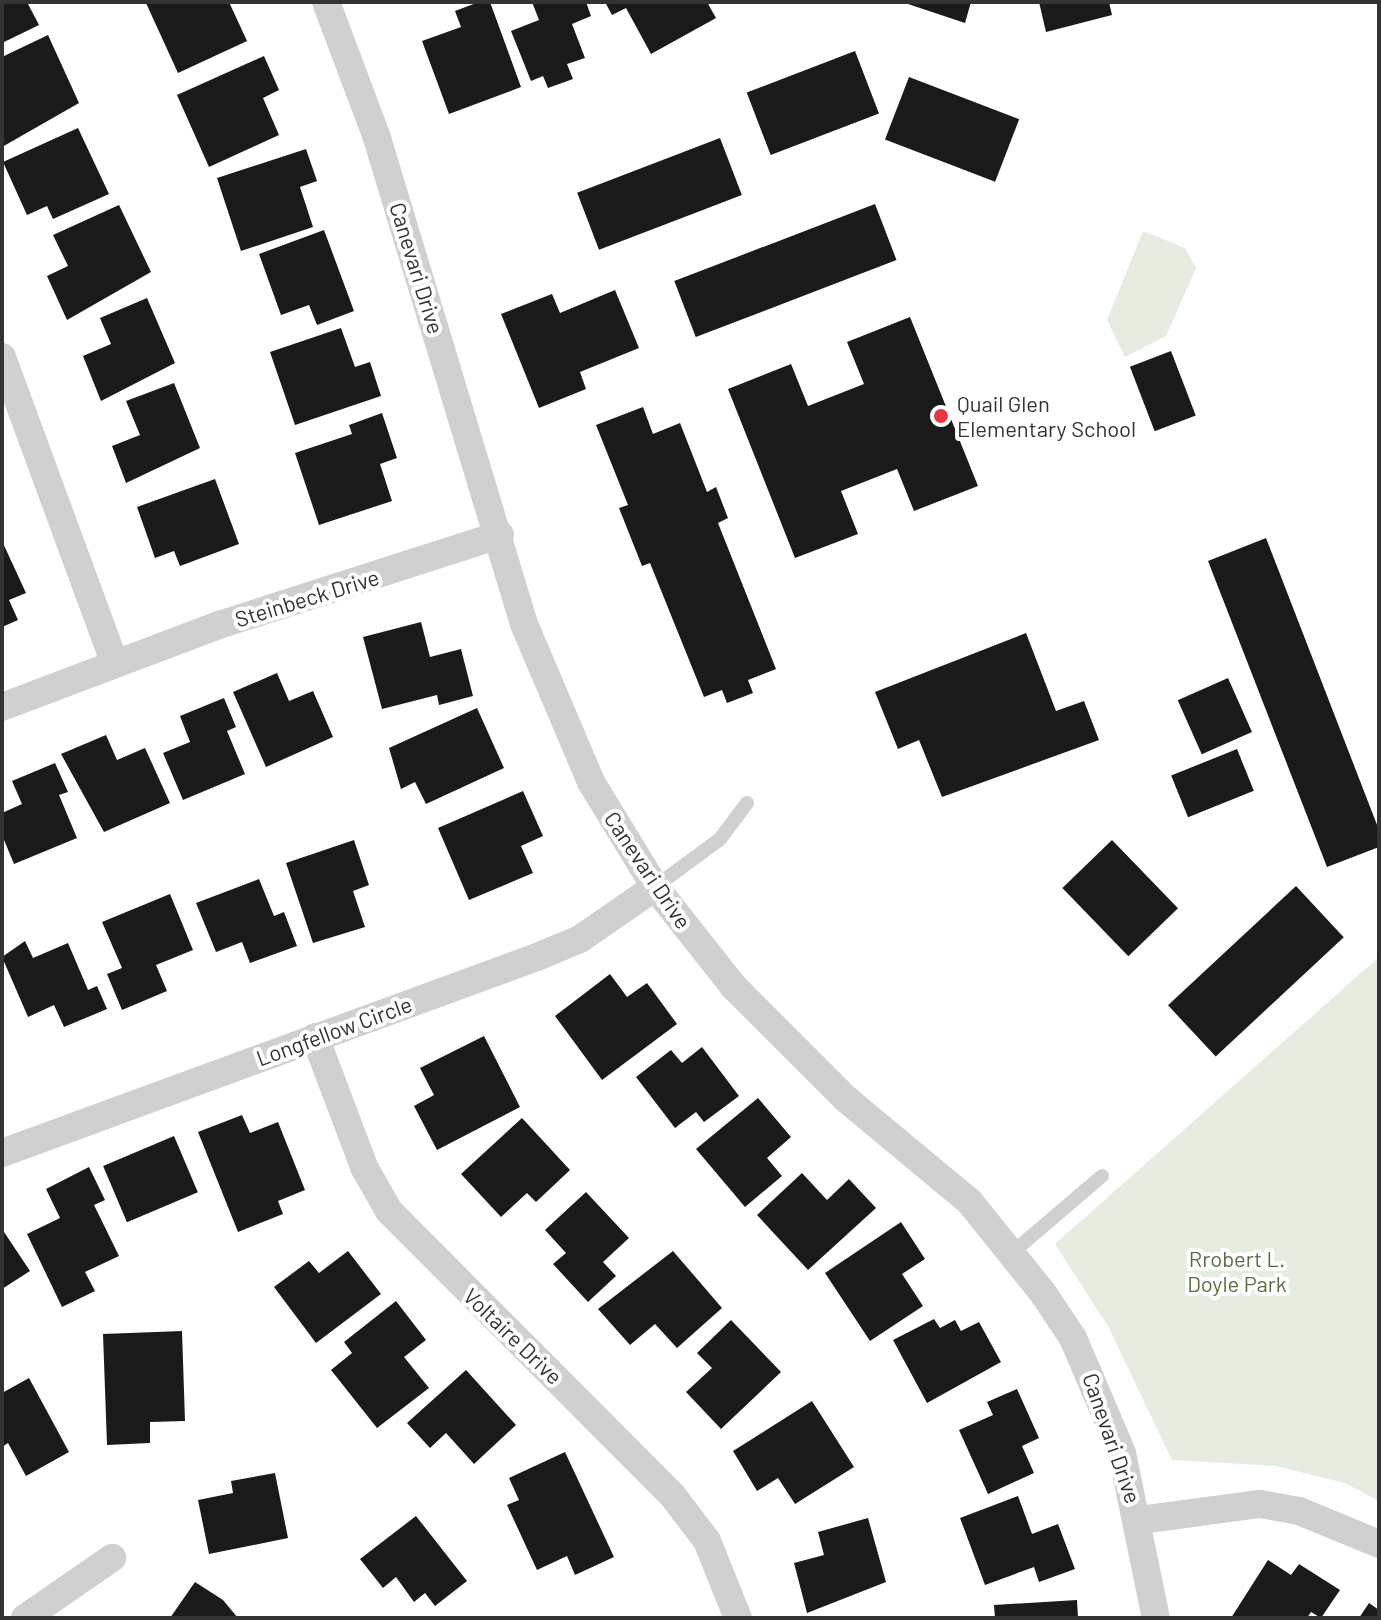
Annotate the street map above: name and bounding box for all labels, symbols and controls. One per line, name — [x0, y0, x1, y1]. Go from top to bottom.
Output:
street label: Canevari Drive — [384, 199, 450, 337]
place label: Quail Glen Elementary School — [957, 390, 1136, 442]
marker: Quail Glen Elementary School — [932, 407, 950, 425]
street label: Steinbeck Drive — [232, 564, 382, 632]
street label: Canevari Drive — [599, 806, 697, 934]
street label: Longfellow Circle — [253, 991, 415, 1071]
park label: Rrobert L. Doyle Park — [1187, 1245, 1287, 1296]
street label: Voltaire Drive — [458, 1282, 568, 1390]
street label: Canevari Drive — [1077, 1369, 1147, 1507]

